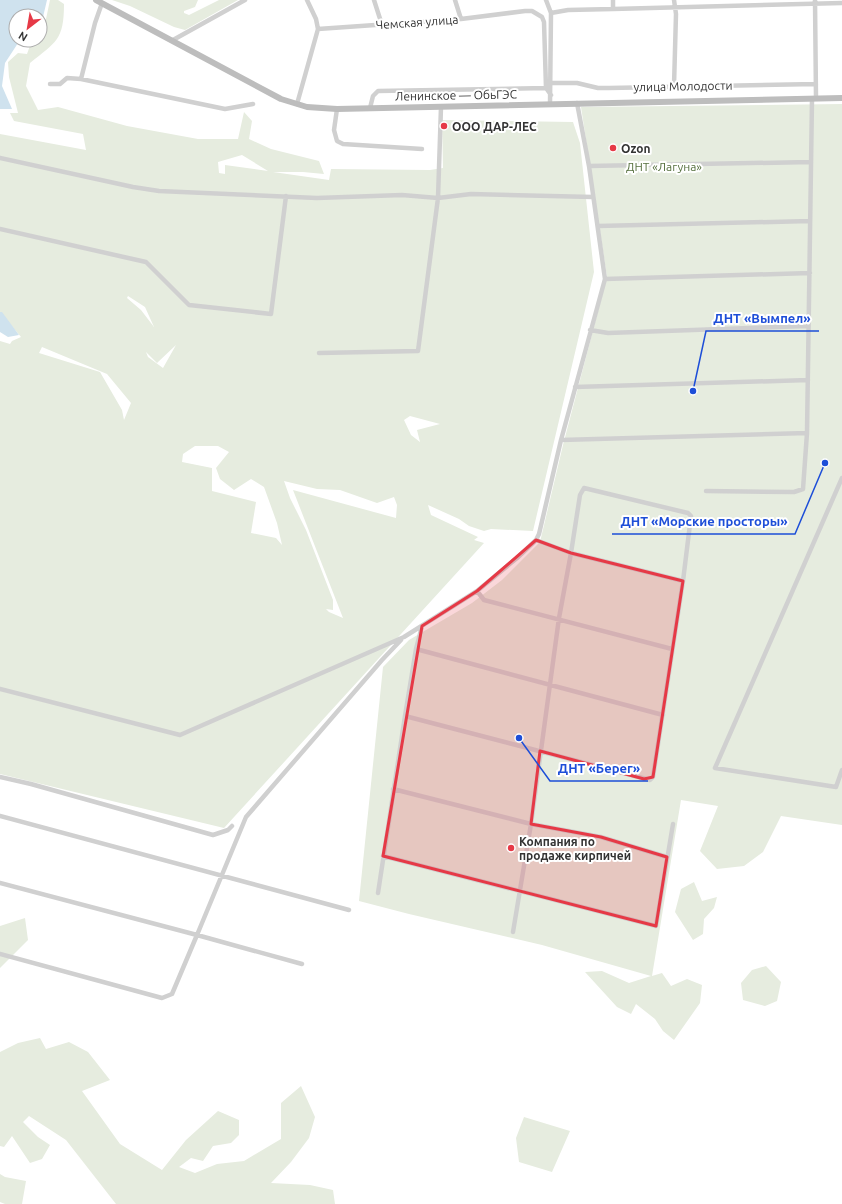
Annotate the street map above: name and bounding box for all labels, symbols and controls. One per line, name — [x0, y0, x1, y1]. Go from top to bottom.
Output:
north arrow — [8, 8, 48, 48]
street label: Чемская улица — [375, 13, 459, 31]
text: N — [16, 29, 29, 44]
street label: улица Молодости — [633, 79, 733, 93]
street label: Ленинское — ОбьГЭС — [395, 87, 518, 103]
place label: ООО ДАР-ЛЕС — [452, 120, 537, 133]
marker: ООО ДАР-ЛЕС — [439, 121, 449, 131]
place label: Ozon — [621, 142, 650, 155]
marker: Ozon — [608, 143, 618, 153]
park label: ДНТ «Лагуна» — [626, 160, 702, 173]
callout: ДНТ «Вымпел» — [706, 306, 819, 331]
text: ДНТ «Вымпел» — [713, 311, 811, 325]
callout: ДНТ «Морские просторы» — [612, 509, 795, 534]
text: ДНТ «Морские просторы» — [620, 514, 788, 528]
callout: ДНТ «Берег» — [550, 756, 648, 781]
text: ДНТ «Берег» — [558, 761, 641, 775]
place label: Компания по продаже кирпичей — [519, 835, 631, 862]
marker: Компания по продаже кирпичей — [506, 843, 516, 853]

